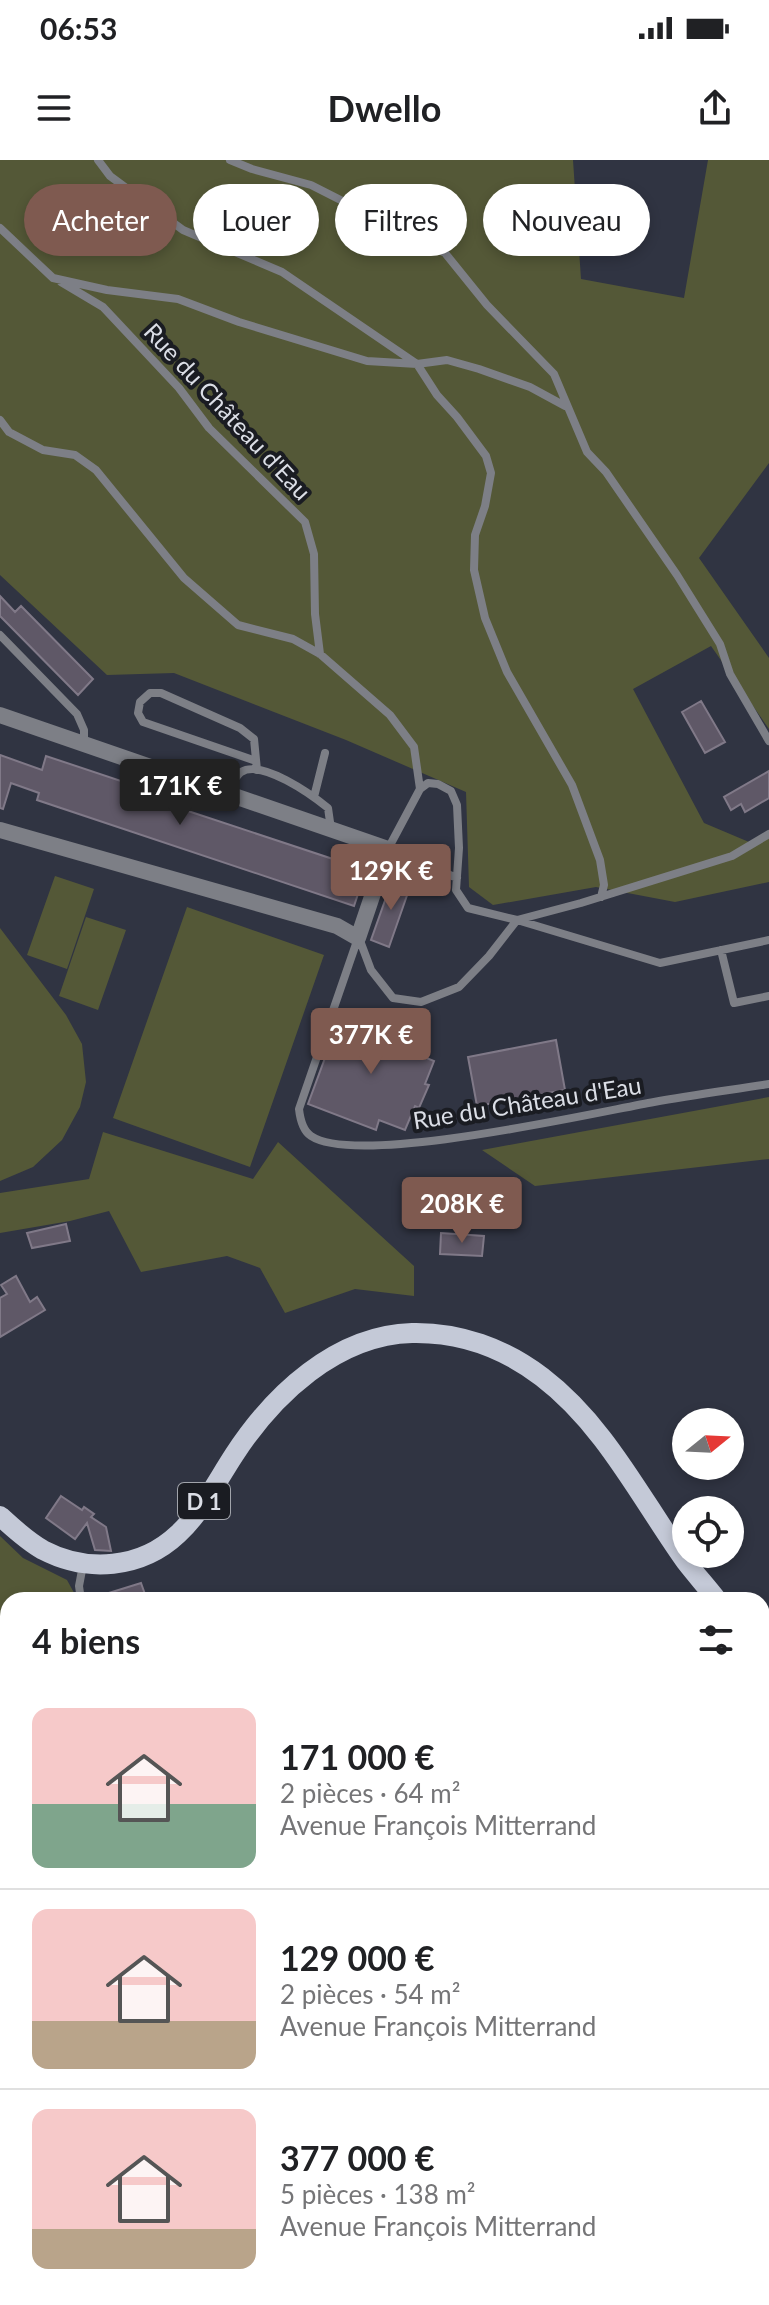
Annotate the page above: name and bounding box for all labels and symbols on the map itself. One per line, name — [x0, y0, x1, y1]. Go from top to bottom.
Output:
street label: Rue du Château d'Eau — [139, 317, 317, 505]
pin: 171K € — [115, 759, 245, 827]
pin: 129K € — [326, 844, 456, 912]
pin: 377K € — [306, 1008, 436, 1076]
street label: Rue du Château d'Eau — [411, 1070, 643, 1134]
pin: 208K € — [397, 1177, 527, 1245]
north arrow — [672, 1408, 744, 1480]
road number: D 1 — [178, 1483, 230, 1519]

